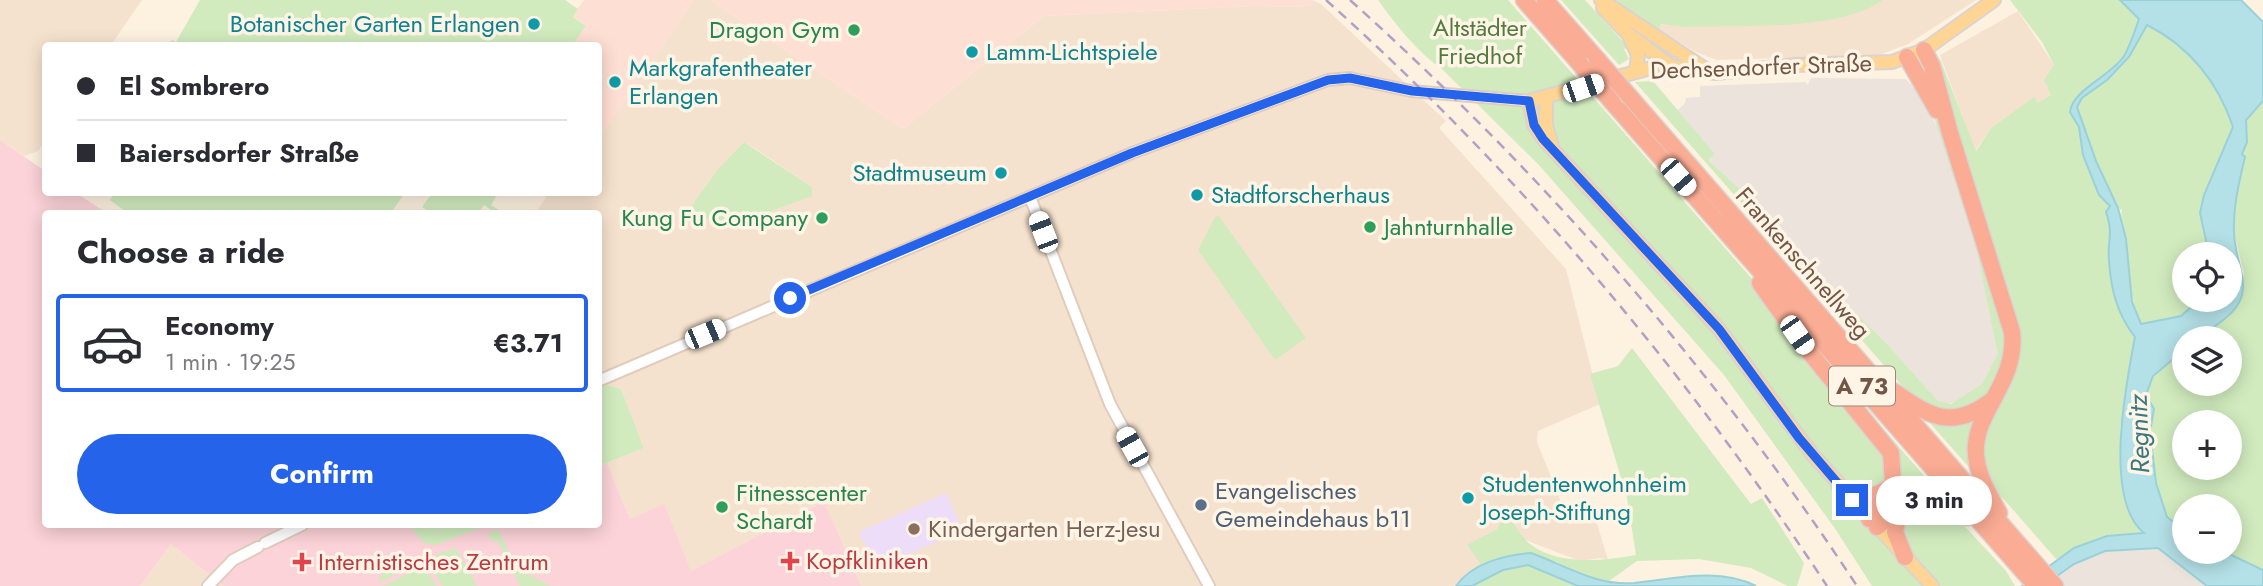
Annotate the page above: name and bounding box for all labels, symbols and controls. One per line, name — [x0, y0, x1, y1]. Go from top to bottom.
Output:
place label: Botanischer Garten Erlangen — [230, 6, 520, 41]
park label: Altstädter Friedhof — [1433, 10, 1528, 73]
place label: Dragon Gym — [709, 12, 840, 47]
marker: Botanischer Garten Erlangen — [526, 16, 542, 32]
marker: Dragon Gym — [846, 22, 862, 38]
place label: Lamm-Lichtspiele — [986, 34, 1158, 69]
marker: Lamm-Lichtspiele — [964, 44, 980, 60]
street label: Dechsendorfer Straße — [1650, 45, 1872, 88]
place label: Markgrafentheater Erlangen — [629, 50, 813, 113]
text: El Sombrero — [119, 67, 269, 105]
car — [1560, 71, 1607, 105]
marker: Markgrafentheater Erlangen — [607, 74, 623, 90]
text: Baiersdorfer Straße — [119, 134, 359, 172]
car — [1657, 154, 1700, 200]
place label: Stadtmuseum — [852, 155, 987, 190]
marker: Stadtmuseum — [993, 165, 1009, 181]
place label: Stadtforscherhaus — [1211, 177, 1390, 212]
street label: Frankenschnellweg — [1728, 179, 1879, 346]
marker: Stadtforscherhaus — [1189, 187, 1205, 203]
place label: Kung Fu Company — [621, 200, 808, 235]
car — [1026, 209, 1061, 255]
place label: Jahnturnhalle — [1381, 209, 1513, 244]
marker: Kung Fu Company — [814, 210, 830, 226]
marker: Jahnturnhalle — [1362, 219, 1378, 235]
text: Choose a ride — [77, 229, 285, 275]
map controls — [2172, 242, 2242, 564]
button: locate — [2172, 242, 2242, 312]
route start — [774, 282, 806, 314]
text: Economy — [165, 307, 274, 345]
icon: car — [81, 312, 144, 375]
car — [1777, 312, 1818, 358]
car — [682, 316, 729, 352]
text: €3.71 — [493, 324, 563, 362]
button: layers — [2172, 326, 2242, 396]
text: 1 min · 19:25 — [165, 345, 296, 379]
road number: A 73 — [1829, 366, 1895, 406]
water label: Regnitz — [2119, 392, 2159, 474]
button: + — [2172, 410, 2242, 480]
car — [1113, 424, 1152, 470]
button: Confirm — [77, 434, 567, 514]
place label: Studentenwohnheim Joseph-Stiftung — [1479, 466, 1687, 529]
place label: Evangelisches Gemeindehaus b11 — [1215, 473, 1411, 536]
place label: Fitnesscenter Schardt — [736, 475, 868, 538]
callout: 3 min — [1876, 476, 1992, 524]
text: 3 min — [1904, 483, 1964, 517]
route end — [1836, 484, 1868, 516]
marker: Studentenwohnheim Joseph-Stiftung — [1460, 490, 1476, 506]
button: − — [2172, 494, 2242, 564]
marker: Evangelisches Gemeindehaus b11 — [1193, 497, 1209, 513]
marker: Fitnesscenter Schardt — [714, 499, 730, 515]
place label: Kindergarten Herz-Jesu — [928, 511, 1161, 546]
marker: Kindergarten Herz-Jesu — [906, 521, 922, 537]
place label: Kopfkliniken — [806, 543, 929, 578]
place label: Internistisches Zentrum — [318, 544, 549, 579]
marker: Kopfkliniken — [780, 551, 800, 571]
marker: Internistisches Zentrum — [292, 552, 312, 572]

